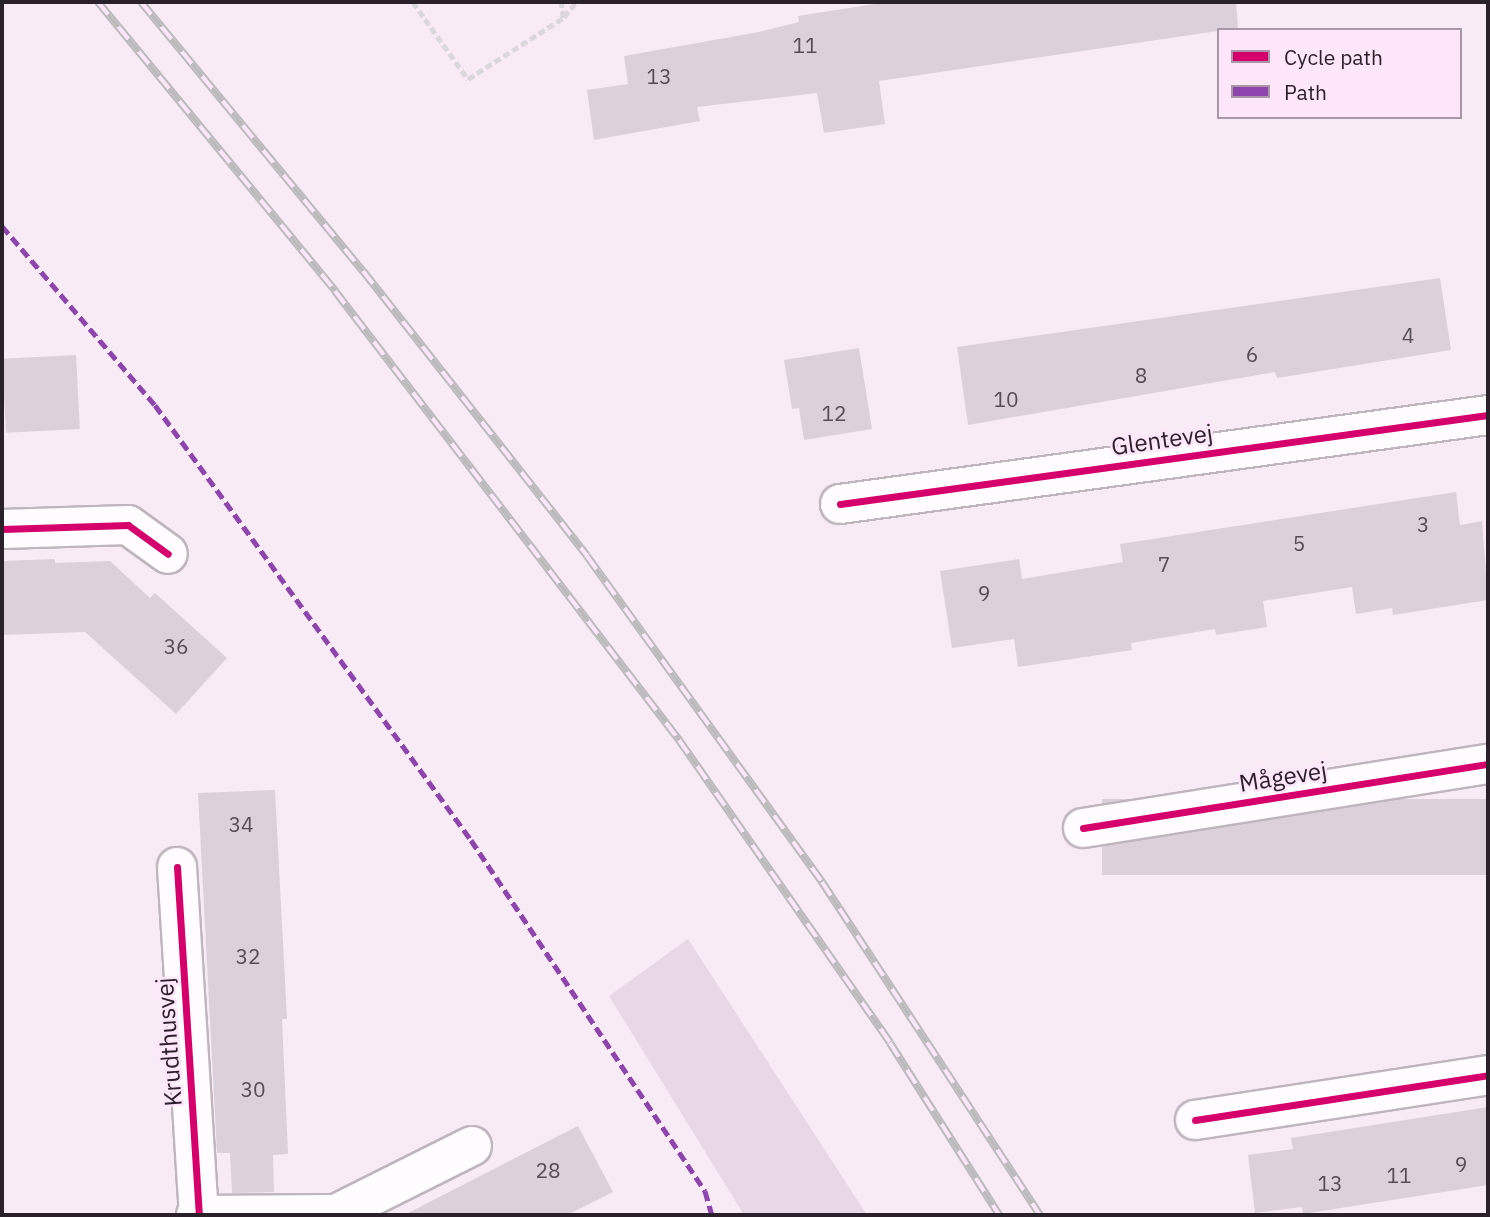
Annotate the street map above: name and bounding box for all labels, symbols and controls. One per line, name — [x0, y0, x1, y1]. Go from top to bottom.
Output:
legend — [1217, 28, 1462, 119]
house number: 11 — [792, 32, 818, 58]
text: Cycle path — [1284, 43, 1383, 71]
house number: 13 — [646, 63, 672, 89]
text: Path — [1284, 78, 1327, 106]
house number: 4 — [1402, 322, 1414, 348]
house number: 6 — [1246, 341, 1258, 367]
house number: 8 — [1135, 362, 1147, 388]
house number: 10 — [993, 386, 1019, 412]
house number: 12 — [821, 400, 847, 426]
street label: Glentevej — [1109, 419, 1215, 461]
house number: 3 — [1417, 511, 1429, 537]
house number: 5 — [1293, 530, 1305, 556]
house number: 7 — [1158, 551, 1170, 577]
house number: 9 — [978, 580, 990, 606]
house number: 36 — [163, 633, 189, 659]
street label: Mågevej — [1237, 756, 1329, 798]
house number: 34 — [228, 811, 254, 837]
house number: 32 — [235, 943, 261, 969]
street label: Krudthusvej — [150, 977, 188, 1107]
house number: 30 — [240, 1076, 266, 1102]
house number: 9 — [1455, 1151, 1467, 1177]
house number: 28 — [535, 1157, 561, 1183]
house number: 11 — [1386, 1162, 1412, 1188]
house number: 13 — [1317, 1170, 1343, 1196]

